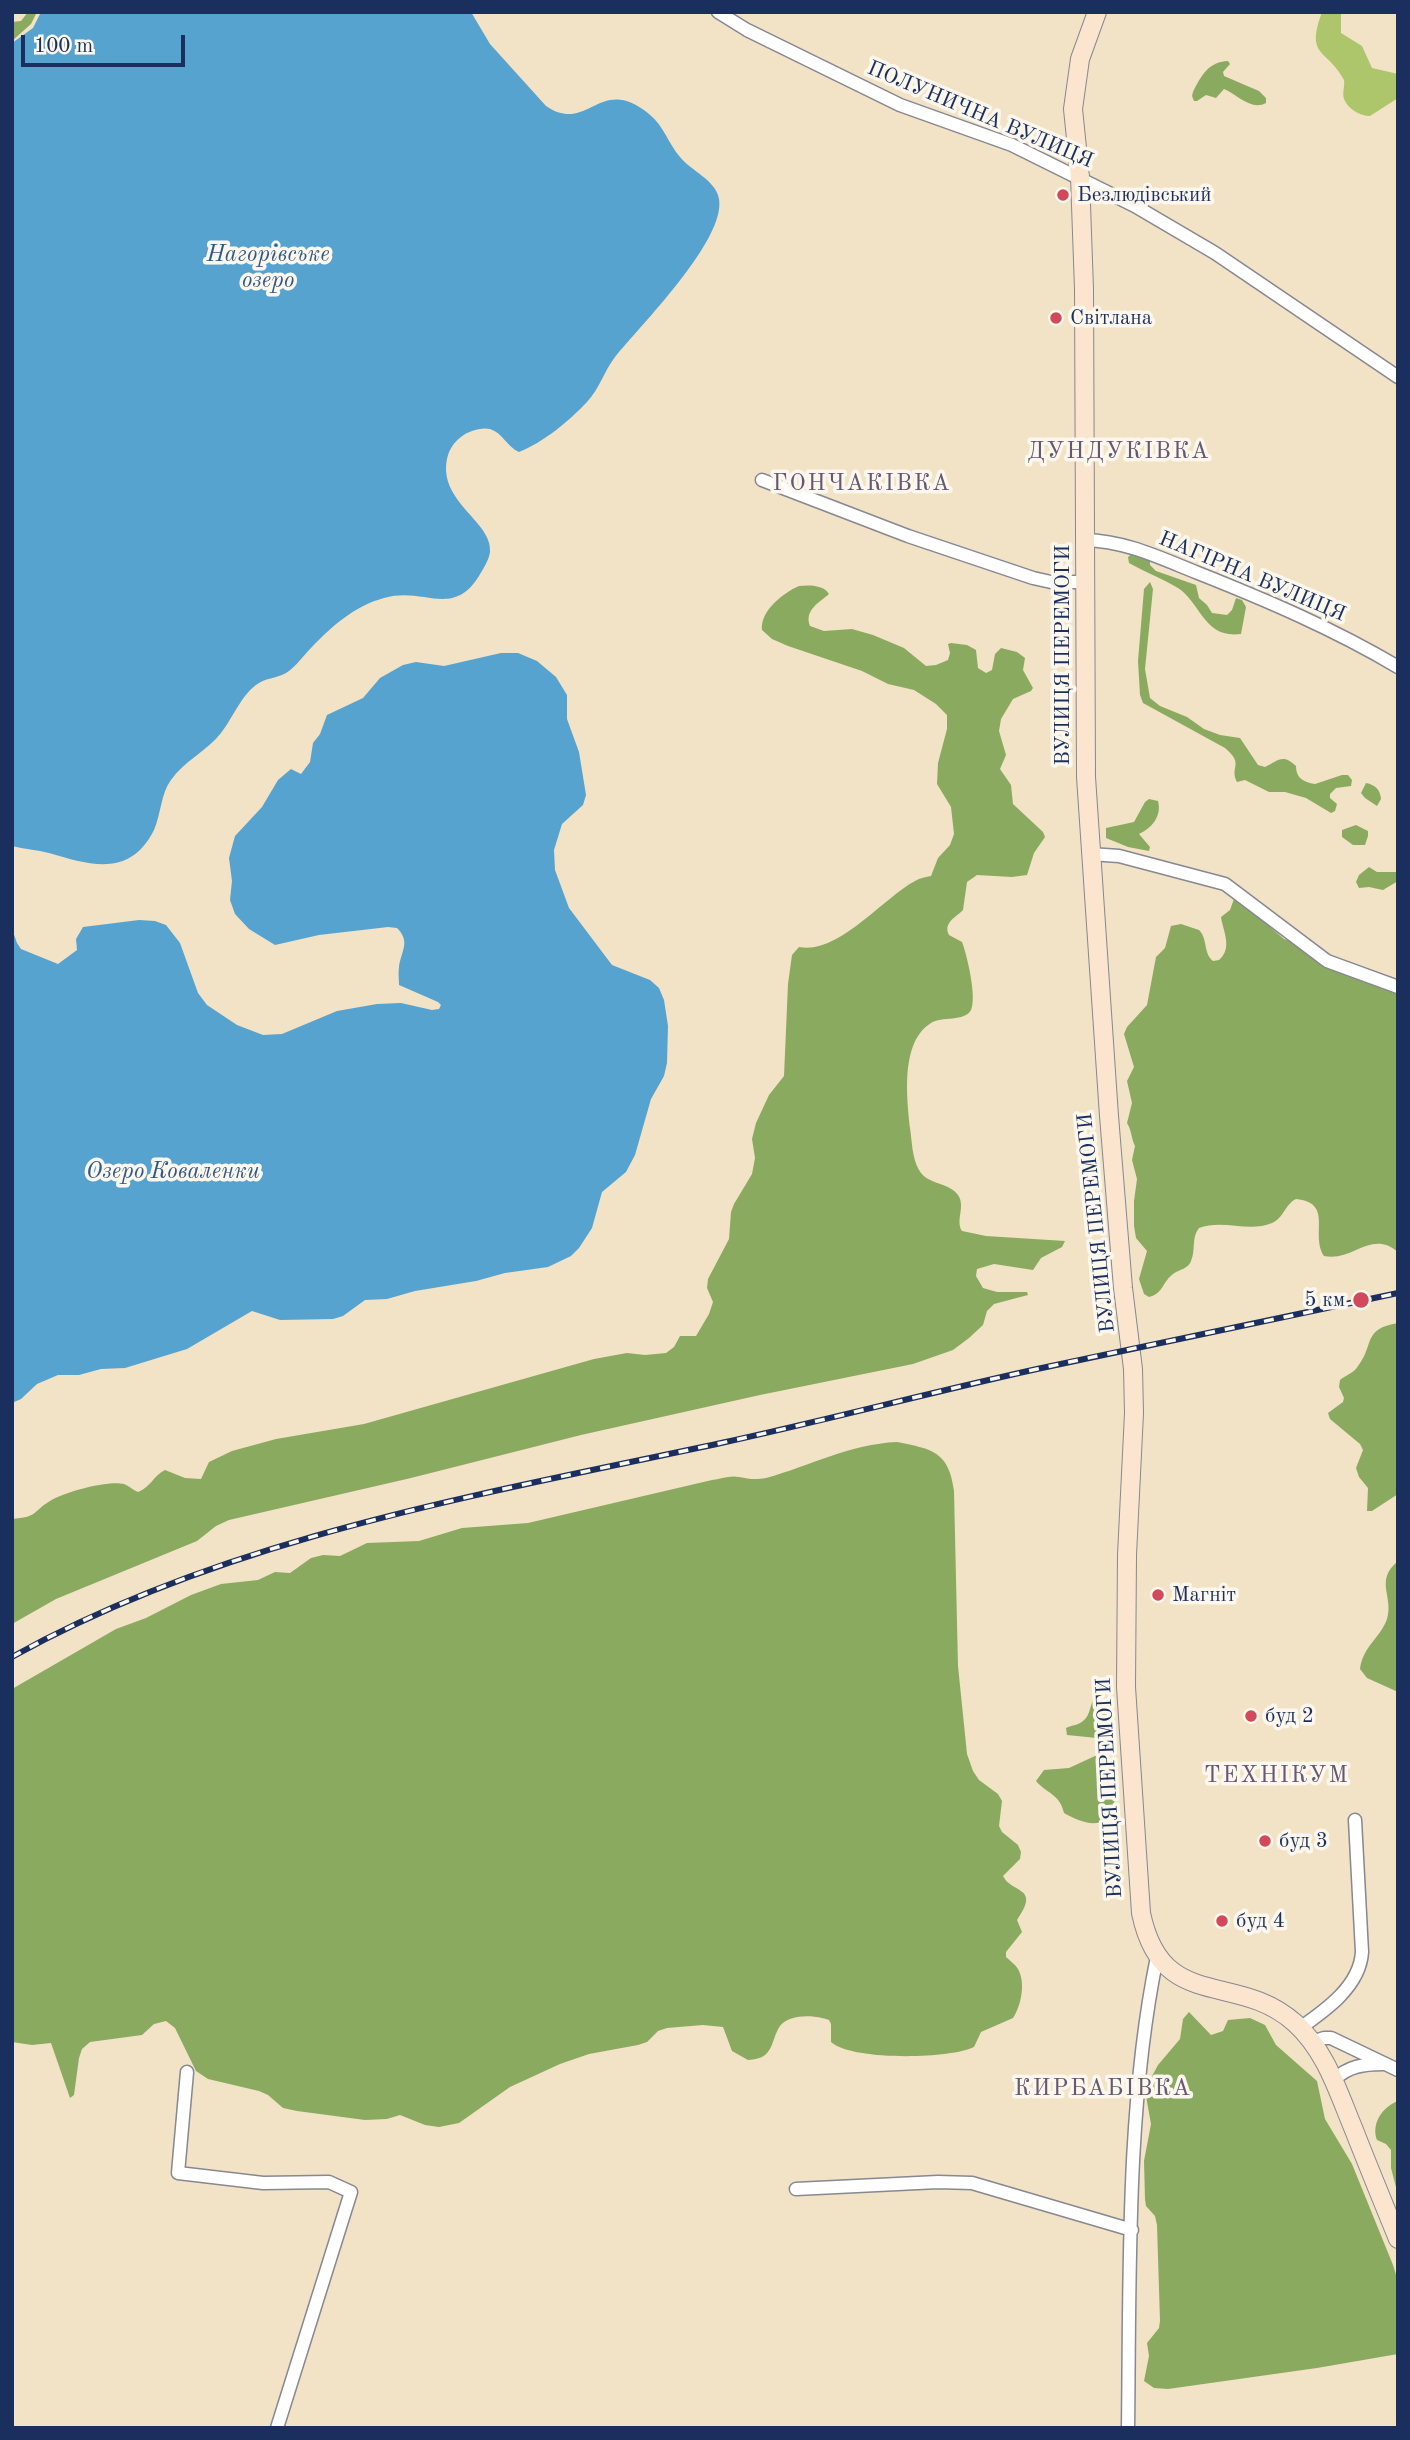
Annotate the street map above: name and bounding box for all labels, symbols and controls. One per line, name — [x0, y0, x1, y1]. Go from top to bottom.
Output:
scale bar — [24, 21, 189, 65]
text: 100 m — [34, 36, 93, 57]
street label: ПОЛУНИЧНА ВУЛИЦЯ — [863, 56, 1097, 174]
place label: Безлюдівський — [1077, 182, 1212, 208]
marker: Безлюдівський — [1055, 187, 1071, 203]
water label: Нагорівське озеро — [206, 241, 330, 295]
place label: Світлана — [1070, 305, 1152, 331]
marker: Світлана — [1048, 310, 1064, 326]
district label: ДУНДУКІВКА — [1029, 438, 1209, 466]
district label: ГОНЧАКІВКА — [774, 470, 950, 498]
street label: НАГІРНА ВУЛИЦЯ — [1155, 526, 1349, 628]
street label: ВУЛИЦЯ ПЕРЕМОГИ — [1050, 544, 1076, 766]
street label: ВУЛИЦЯ ПЕРЕМОГИ — [1073, 1112, 1121, 1334]
water label: Озеро Коваленки — [86, 1158, 260, 1186]
place label: 5 км — [1304, 1287, 1345, 1313]
marker: 5 км — [1351, 1290, 1371, 1310]
place label: Магніт — [1172, 1582, 1236, 1608]
marker: Магніт — [1150, 1587, 1166, 1603]
street label: ВУЛИЦЯ ПЕРЕМОГИ — [1092, 1677, 1128, 1899]
place label: буд 2 — [1265, 1703, 1314, 1729]
marker: буд 2 — [1243, 1708, 1259, 1724]
district label: ТЕХНІКУМ — [1205, 1762, 1349, 1790]
place label: буд 3 — [1279, 1828, 1328, 1854]
marker: буд 3 — [1257, 1833, 1273, 1849]
place label: буд 4 — [1236, 1908, 1285, 1934]
marker: буд 4 — [1214, 1913, 1230, 1929]
district label: КИРБАБІВКА — [1015, 2075, 1191, 2103]

